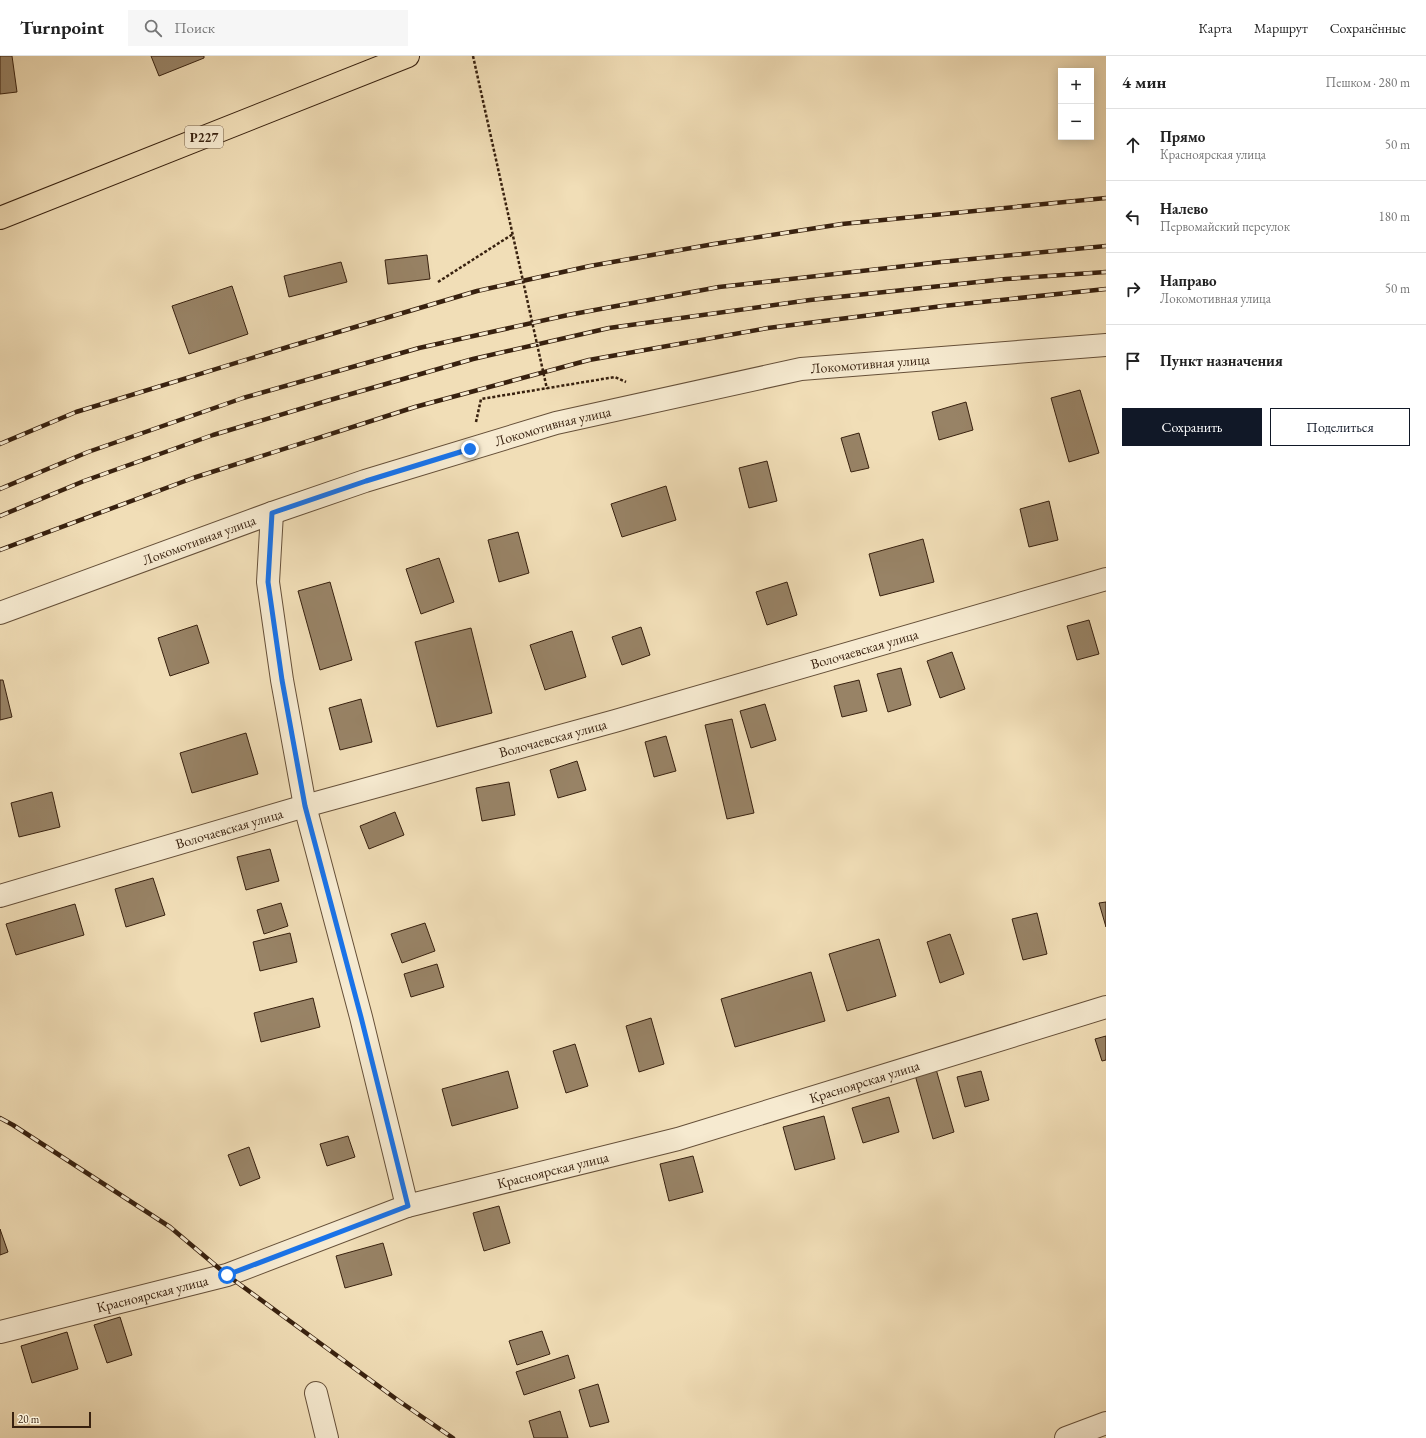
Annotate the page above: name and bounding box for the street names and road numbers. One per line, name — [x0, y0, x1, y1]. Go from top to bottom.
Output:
road number: Р227 — [185, 126, 223, 148]
street label: Локомотивная улица — [810, 350, 931, 377]
street label: Локомотивная улица — [493, 402, 613, 450]
street label: Локомотивная улица — [140, 511, 259, 569]
street label: Волочаевская улица — [808, 625, 921, 673]
street label: Волочаевская улица — [497, 715, 609, 761]
street label: Волочаевская улица — [173, 804, 285, 853]
street label: Красноярская улица — [807, 1056, 922, 1107]
street label: Красноярская улица — [495, 1147, 611, 1192]
street label: Красноярская улица — [95, 1271, 210, 1316]

